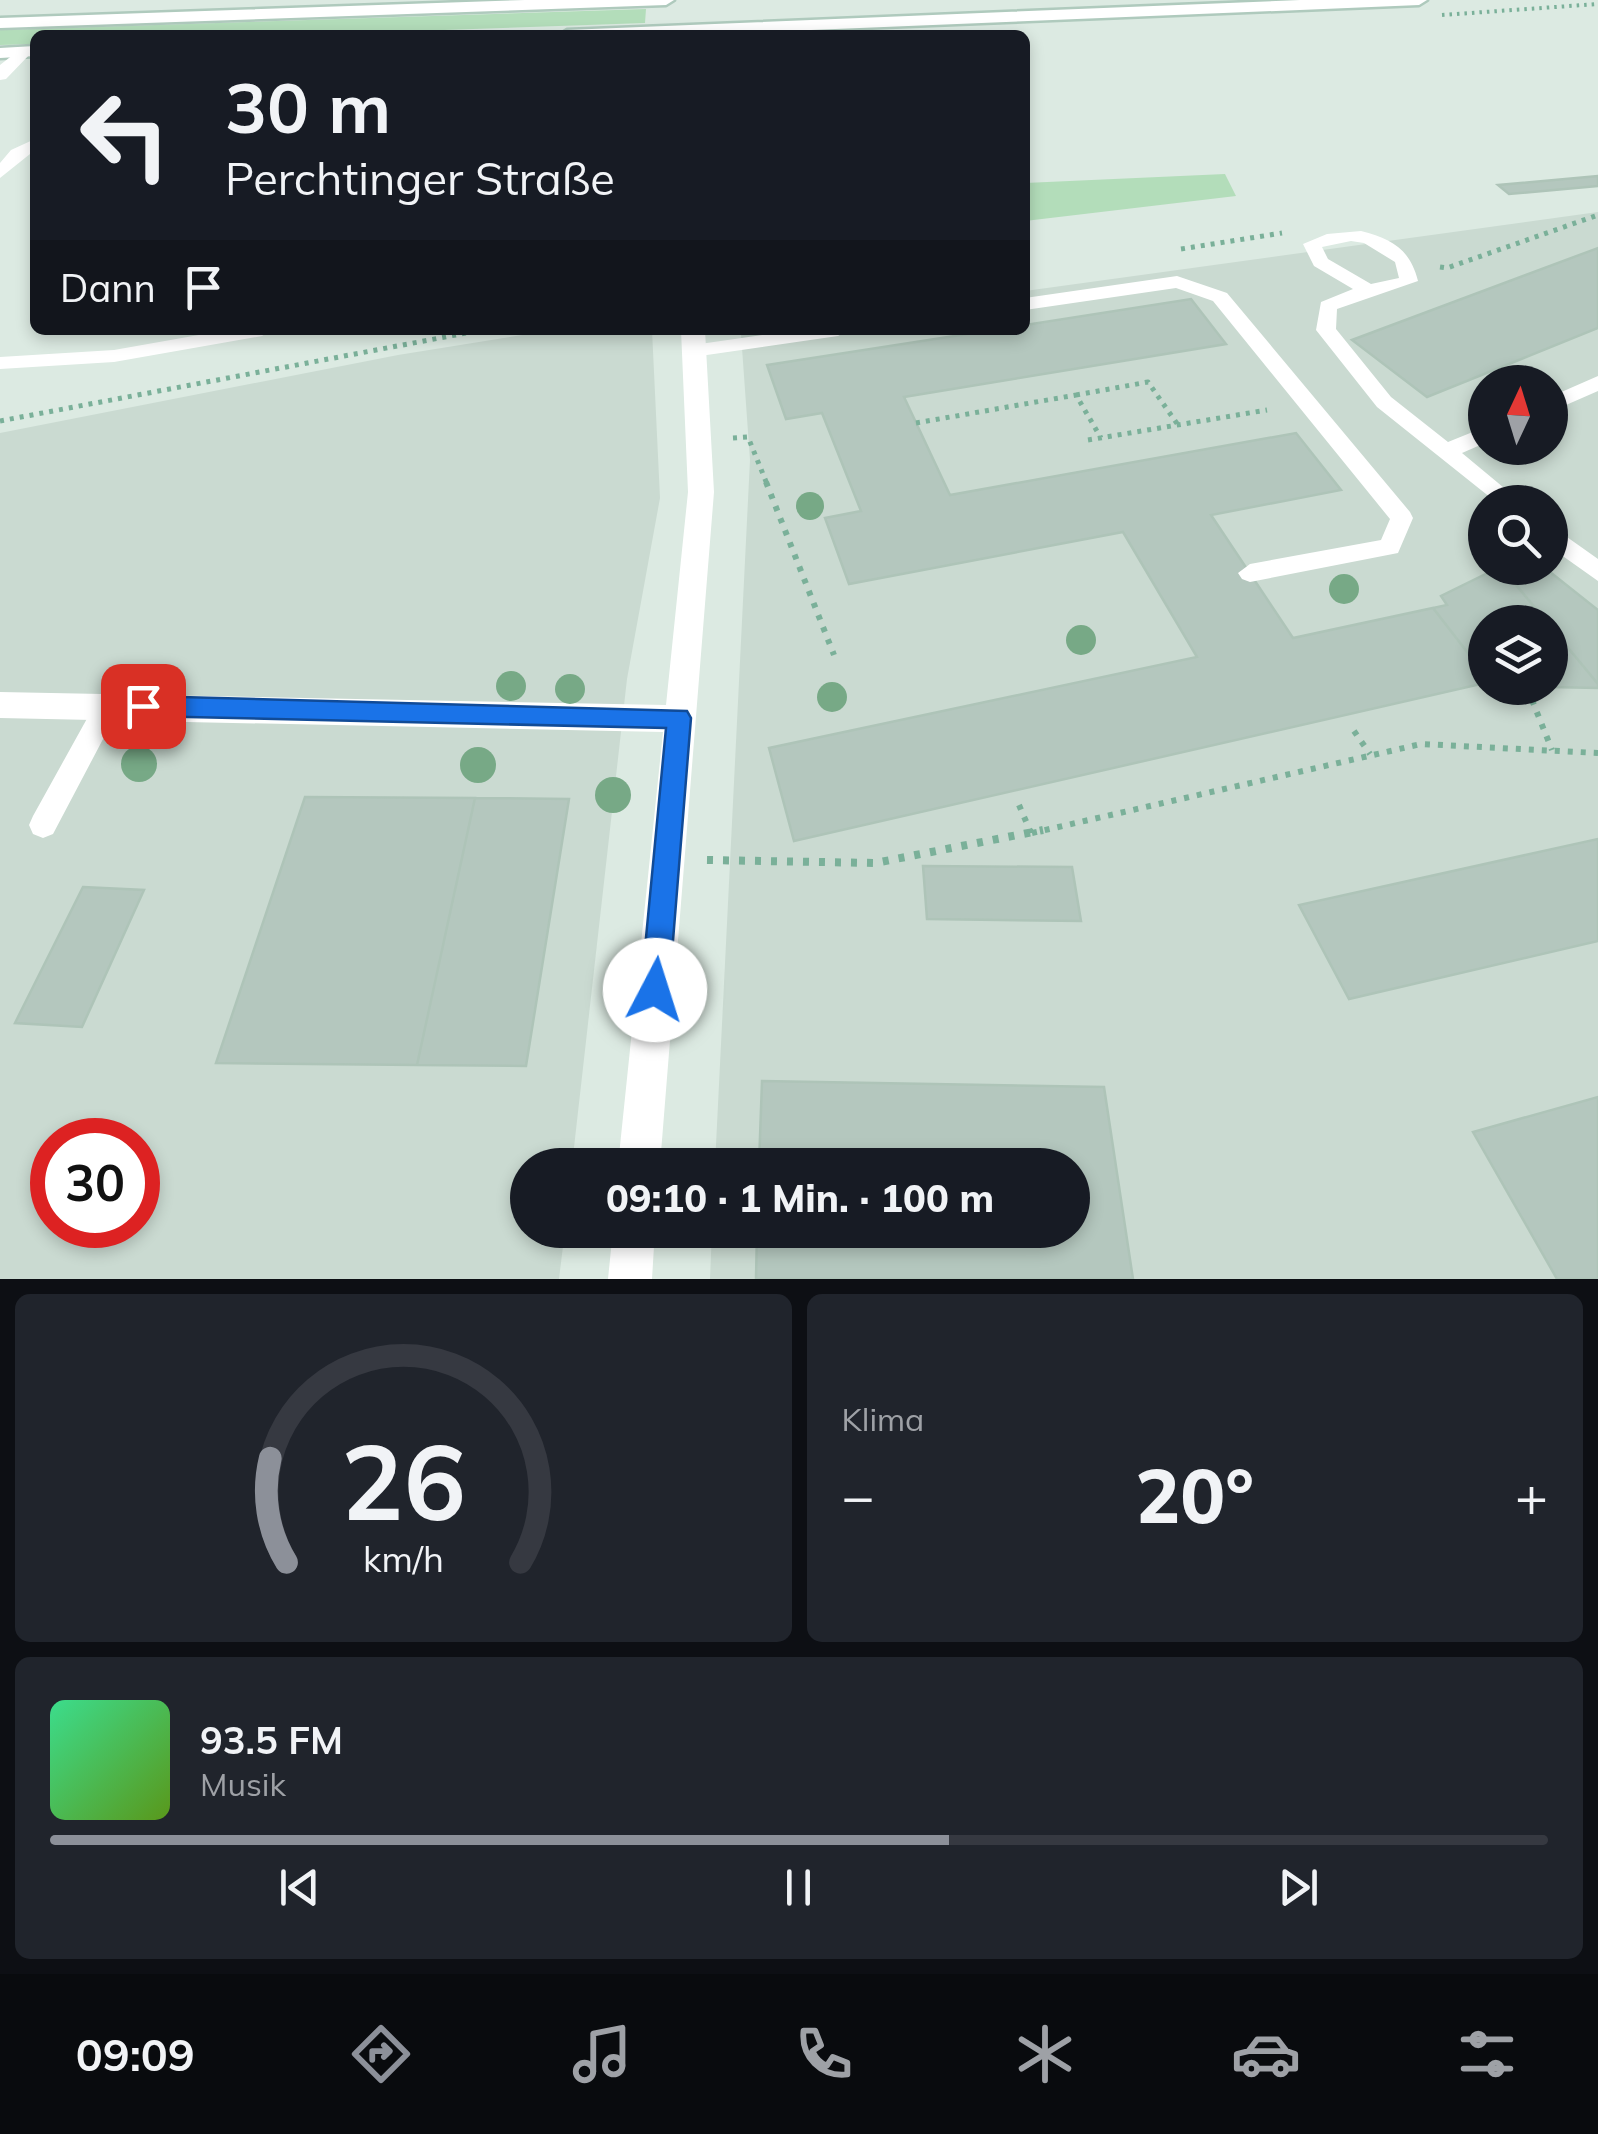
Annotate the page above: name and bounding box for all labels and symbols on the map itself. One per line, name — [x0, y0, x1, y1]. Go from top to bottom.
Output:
north arrow — [1468, 365, 1568, 465]
pin — [101, 664, 186, 749]
position arrow — [603, 938, 707, 1042]
speed limit sign: 30 — [30, 1118, 160, 1248]

